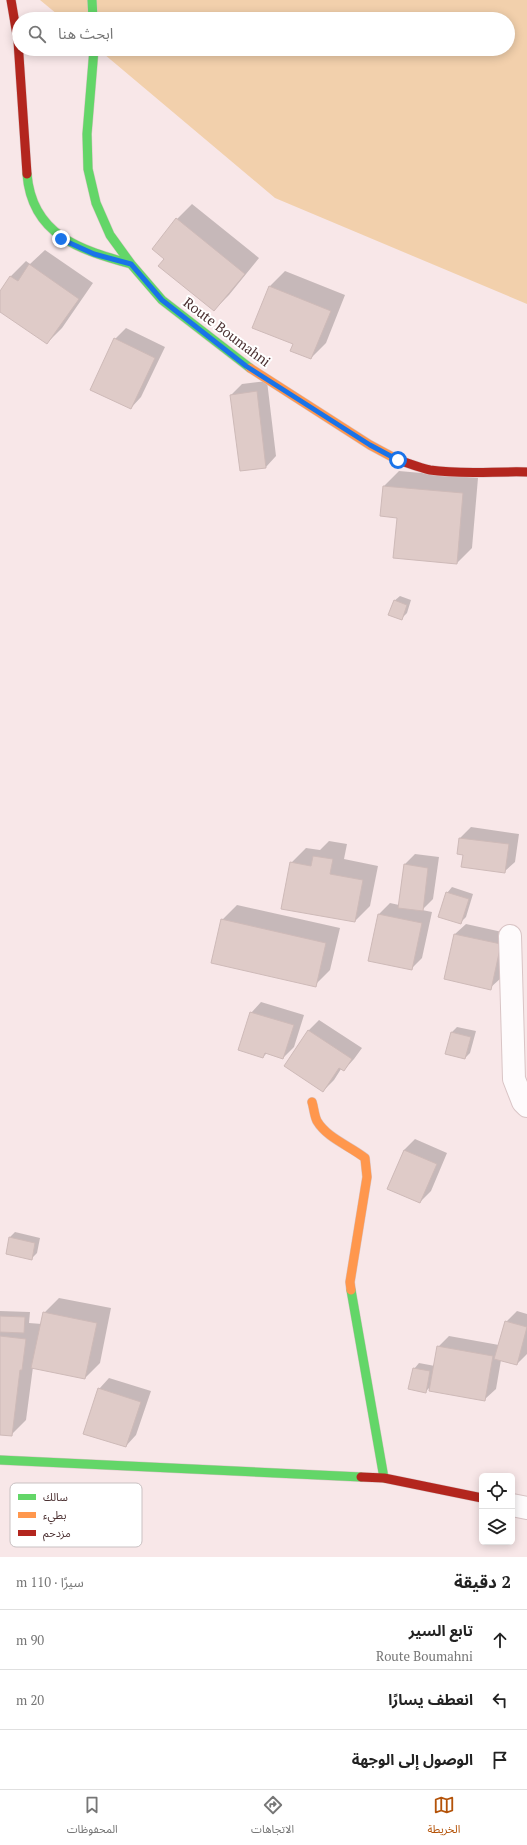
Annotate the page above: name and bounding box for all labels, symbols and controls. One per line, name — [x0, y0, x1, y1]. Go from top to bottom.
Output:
search box — [12, 12, 515, 56]
icon: search — [26, 23, 48, 45]
text: ابحث هنا — [58, 23, 113, 43]
route end — [52, 230, 70, 248]
street label: Route Boumahni — [180, 293, 275, 371]
route start — [389, 451, 407, 469]
map controls — [479, 1473, 515, 1545]
button: locate — [479, 1473, 515, 1509]
legend — [10, 1483, 142, 1547]
text: سالك — [43, 1490, 68, 1504]
text: بطيء — [43, 1508, 66, 1525]
button: layers — [479, 1509, 515, 1545]
text: مزدحم — [43, 1526, 71, 1542]
text: 2 دقيقة — [454, 1570, 511, 1593]
text: سيرًا · 110 m — [16, 1573, 84, 1591]
text: تابع السير — [409, 1620, 473, 1640]
icon: ahead — [489, 1629, 511, 1651]
text: 90 m — [16, 1631, 44, 1649]
text: Route Boumahni — [376, 1647, 473, 1665]
text: انعطف يسارًا — [388, 1689, 473, 1709]
icon: left — [489, 1689, 511, 1711]
text: 20 m — [16, 1691, 44, 1709]
text: الوصول إلى الوجهة — [352, 1749, 473, 1769]
icon: arrive — [489, 1749, 511, 1771]
tab: المحفوظات — [67, 1794, 118, 1841]
tab: الاتجاهات — [251, 1794, 294, 1841]
tab: الخريطة — [427, 1794, 460, 1841]

